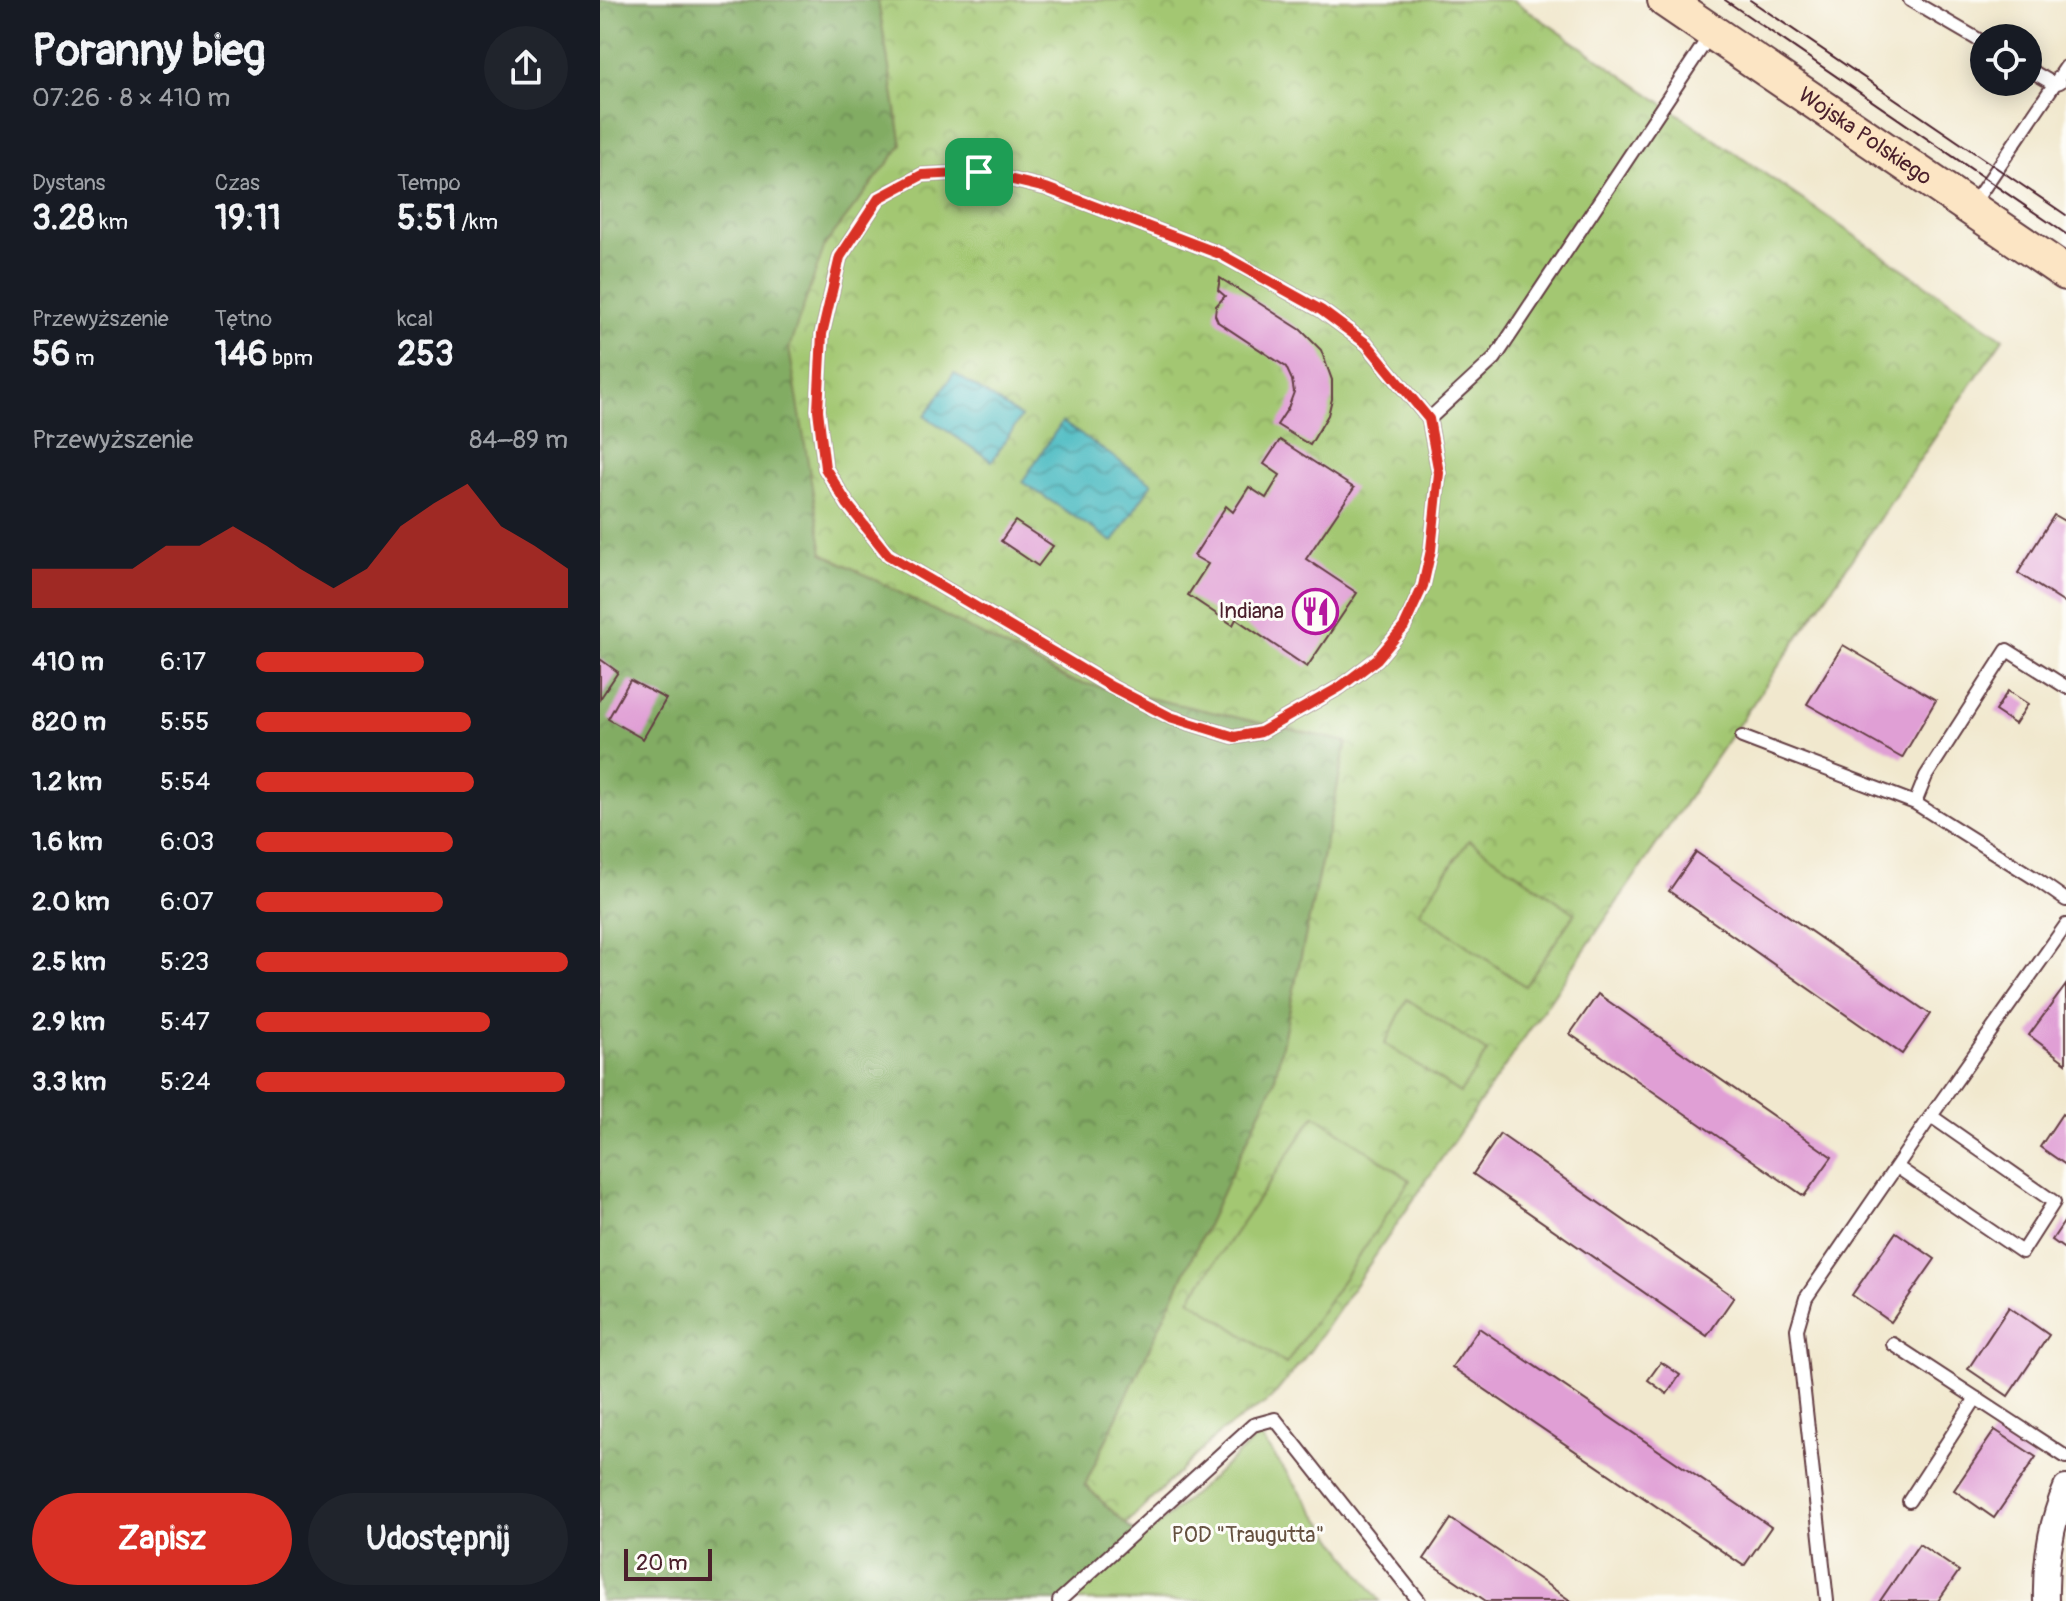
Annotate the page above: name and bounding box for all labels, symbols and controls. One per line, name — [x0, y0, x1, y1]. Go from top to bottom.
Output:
text: Poranny bieg — [32, 24, 265, 79]
map controls — [1970, 24, 2042, 96]
button: locate — [1970, 24, 2042, 96]
button: share — [484, 26, 568, 110]
street label: Wojska Polskiego — [1793, 81, 1937, 192]
text: 07:26 · 8 × 410 m — [32, 82, 230, 114]
pin — [945, 138, 1013, 206]
icon: arrive — [957, 150, 1001, 194]
text: Dystans — [32, 169, 105, 197]
text: Czas — [215, 169, 260, 197]
text: Tempo — [397, 169, 461, 197]
text: 3.28 — [32, 197, 95, 240]
text: 19:11 — [215, 197, 281, 240]
text: 5:51 — [397, 197, 457, 240]
text: km — [95, 208, 128, 236]
text: /km — [457, 208, 498, 236]
text: Przewyższenie — [32, 305, 169, 333]
text: Tętno — [215, 305, 272, 333]
text: kcal — [397, 305, 433, 333]
text: 56 — [32, 333, 70, 376]
text: 146 — [215, 333, 267, 376]
text: 253 — [397, 333, 454, 376]
text: m — [70, 344, 95, 372]
text: bpm — [267, 344, 313, 372]
text: Przewyższenie — [32, 424, 193, 456]
text: 84–89 m — [469, 424, 568, 456]
restaurant icon: Indiana — [1291, 587, 1339, 635]
place label: Indiana — [1218, 597, 1284, 625]
text: 410 m — [32, 646, 104, 678]
text: 6:17 — [160, 646, 206, 678]
text: 820 m — [32, 706, 106, 738]
text: 5:55 — [160, 706, 209, 738]
text: 1.2 km — [32, 766, 102, 798]
text: 5:54 — [160, 766, 210, 798]
text: 1.6 km — [32, 826, 103, 858]
text: 6:03 — [160, 826, 214, 858]
text: 2.0 km — [32, 886, 110, 918]
text: 6:07 — [160, 886, 214, 918]
text: 2.5 km — [32, 946, 106, 978]
text: 5:23 — [160, 946, 209, 978]
text: 2.9 km — [32, 1006, 105, 1038]
text: 5:47 — [160, 1006, 210, 1038]
text: 3.3 km — [32, 1066, 106, 1098]
text: 5:24 — [160, 1066, 211, 1098]
button: Zapisz — [32, 1493, 292, 1585]
button: Udostępnij — [308, 1493, 568, 1585]
park label: POD "Traugutta" — [1172, 1521, 1324, 1549]
scale bar — [624, 1545, 712, 1581]
text: 20 m — [636, 1549, 688, 1577]

